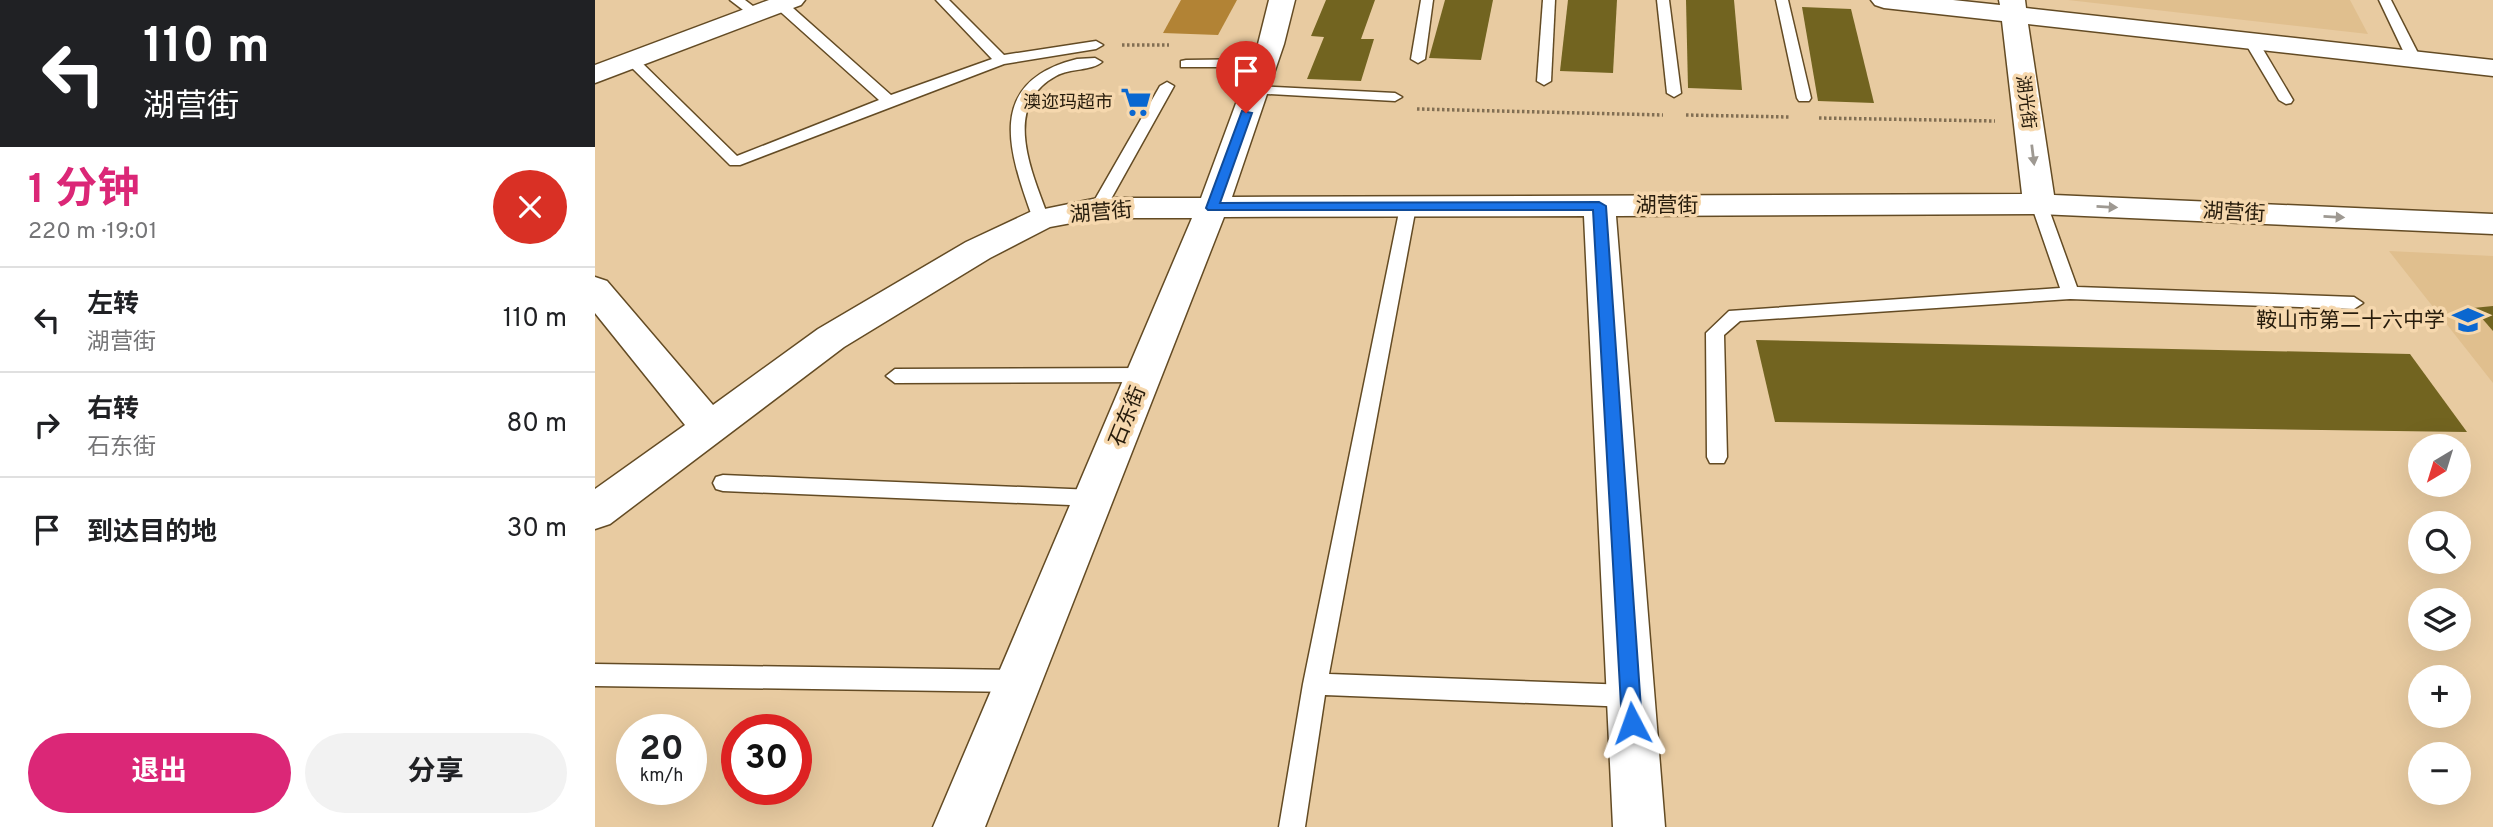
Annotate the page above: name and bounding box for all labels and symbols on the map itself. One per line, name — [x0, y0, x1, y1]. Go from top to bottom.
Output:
pin — [1216, 41, 1276, 113]
street label: 湖光街 — [2010, 74, 2039, 130]
supermarket icon: 澳迩玛超市 — [1119, 85, 1153, 119]
place label: 澳迩玛超市 — [1023, 92, 1113, 115]
one-way arrow — [2027, 144, 2038, 166]
street label: 湖营街 — [1636, 193, 1699, 220]
street label: 湖营街 — [1069, 197, 1134, 230]
street label: 湖营街 — [2202, 198, 2266, 229]
one-way arrow — [2096, 201, 2118, 212]
one-way arrow — [2323, 211, 2345, 222]
school or university icon: 鞍山市第二十六中学 — [2451, 303, 2485, 337]
place label: 鞍山市第二十六中学 — [2256, 308, 2445, 335]
street label: 石东街 — [1104, 382, 1153, 451]
north arrow — [2408, 434, 2471, 497]
position arrow — [1595, 686, 1669, 760]
speed limit sign: 30 — [721, 714, 812, 805]

